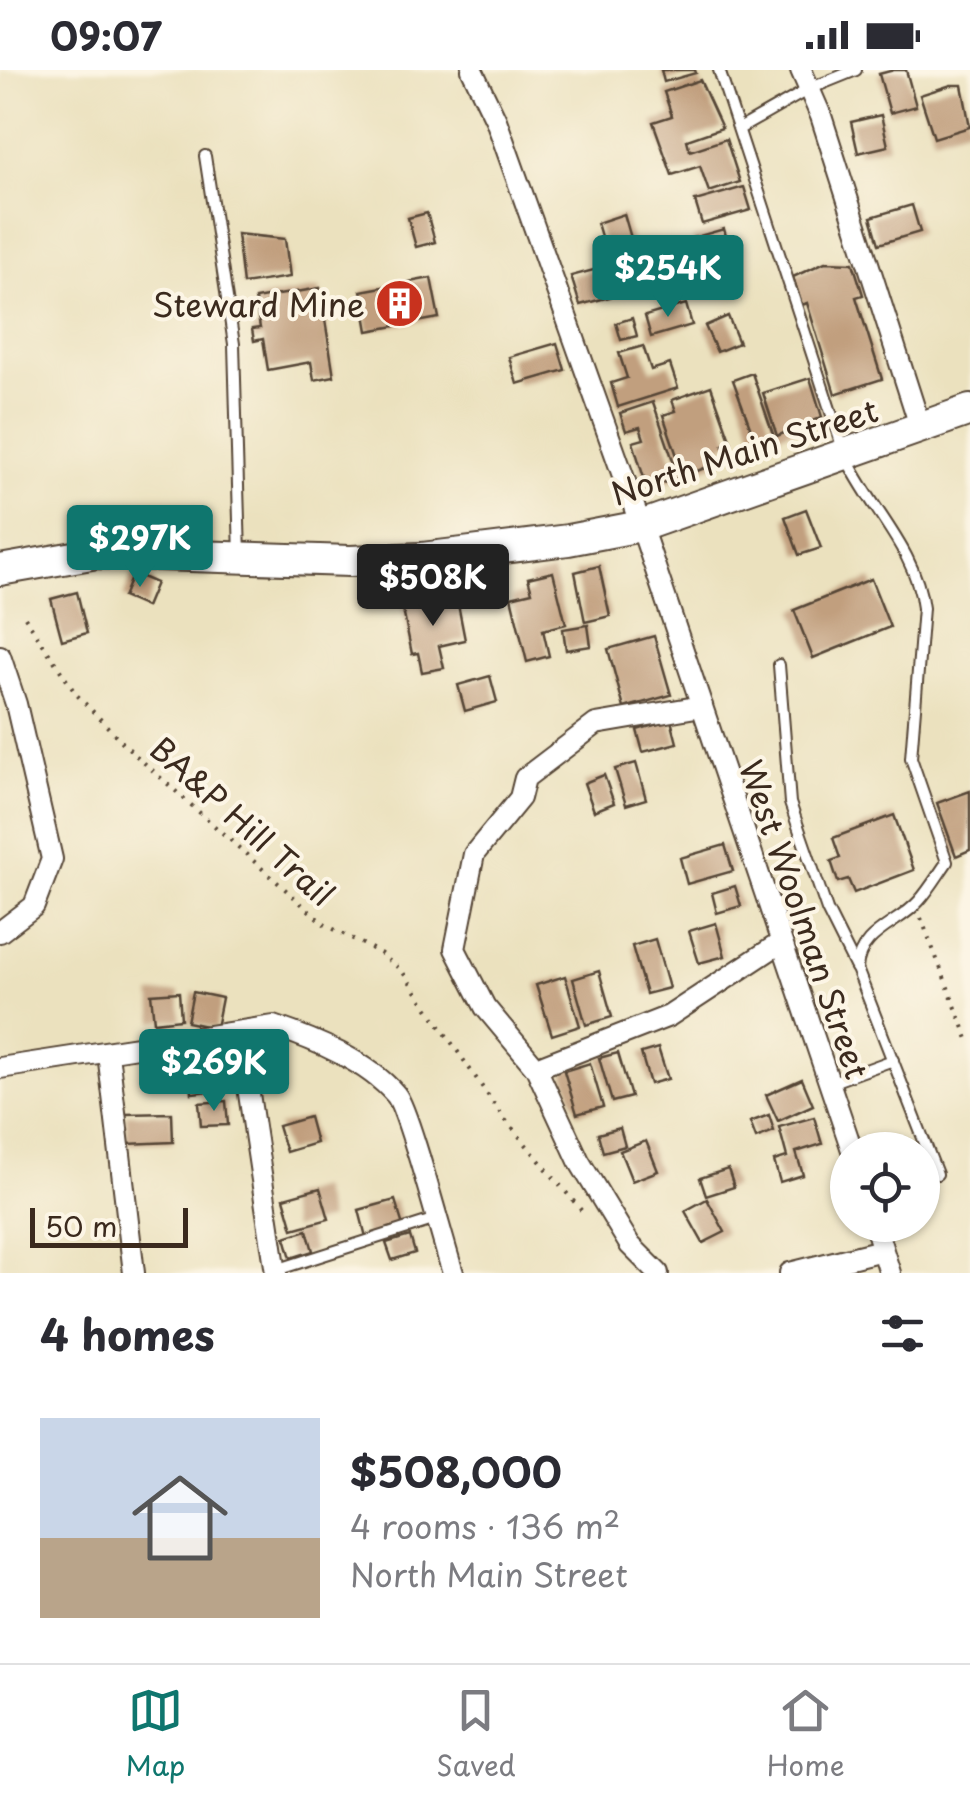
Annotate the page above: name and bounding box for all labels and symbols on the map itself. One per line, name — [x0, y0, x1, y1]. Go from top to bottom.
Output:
pin: $254K — [598, 235, 738, 320]
building icon: Steward Mine — [374, 278, 426, 330]
place label: Steward Mine — [152, 280, 365, 328]
street label: North Main Street — [605, 385, 883, 517]
pin: $297K — [70, 505, 210, 590]
pin: $508K — [363, 544, 503, 629]
street label: BA&P Hill Trail — [140, 725, 346, 917]
street label: West Woolman Street — [728, 753, 882, 1085]
pin: $269K — [144, 1029, 284, 1114]
scale bar — [30, 1203, 188, 1248]

